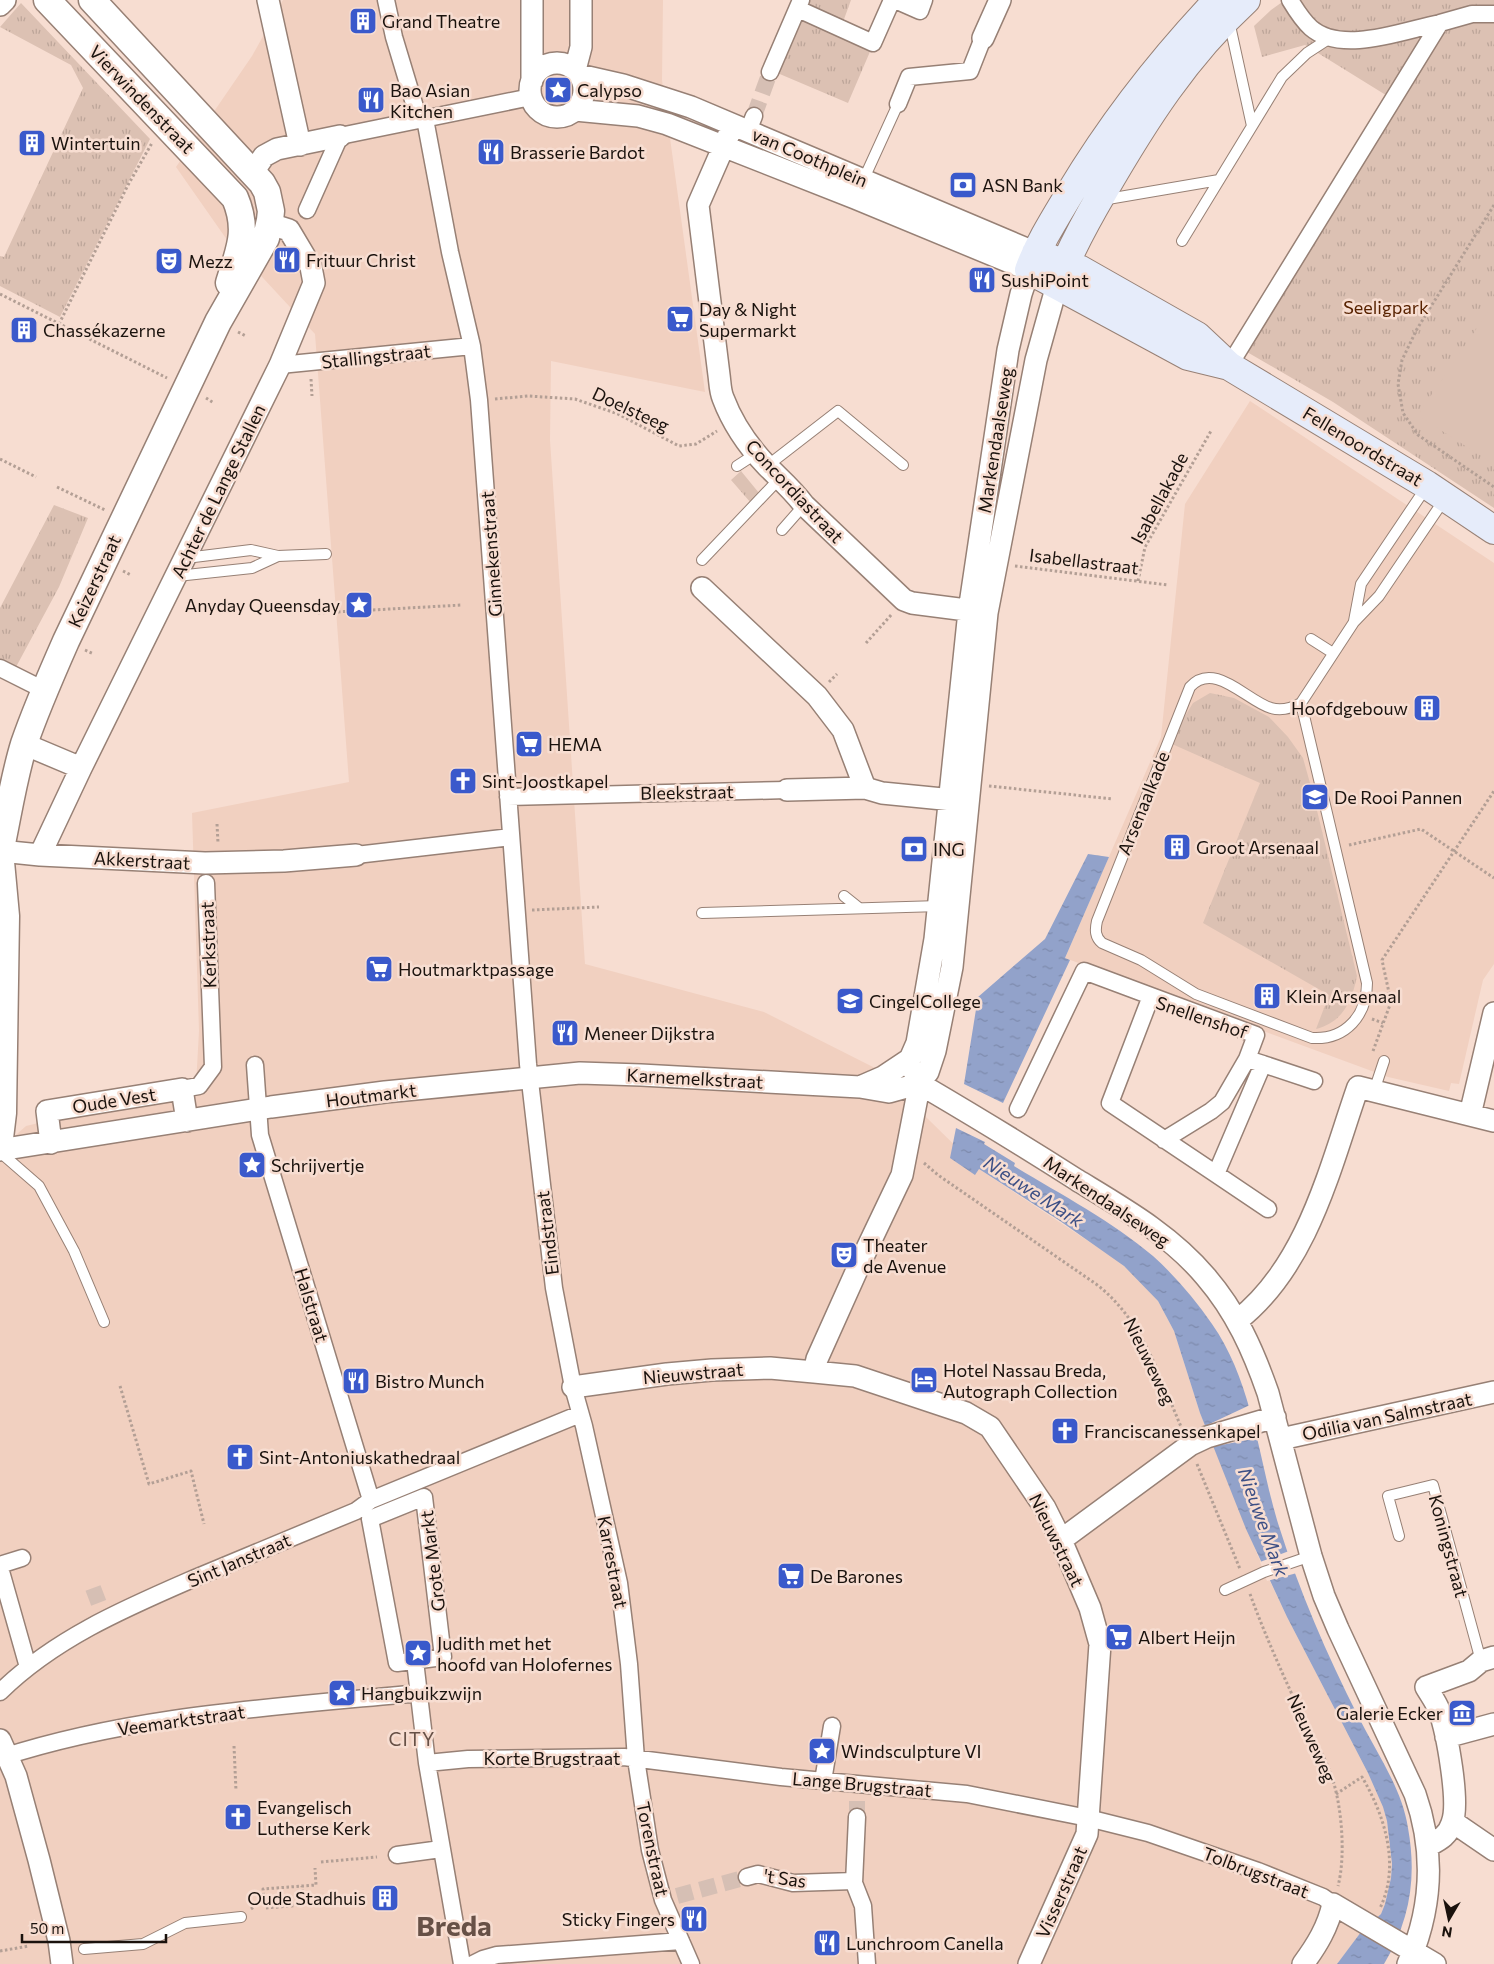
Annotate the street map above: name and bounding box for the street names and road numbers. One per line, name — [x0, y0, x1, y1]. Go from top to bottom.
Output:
street label: Vierwindenstraat — [85, 40, 199, 158]
street label: van Coothplein — [749, 123, 871, 191]
street label: Stallingstraat — [320, 339, 432, 373]
street label: Markendaalseweg — [973, 365, 1017, 515]
street label: Doelsteeg — [589, 382, 673, 436]
street label: Achter de Lange Stallen — [166, 401, 270, 581]
street label: Fellenoordstraat — [1299, 402, 1427, 490]
street label: Concordiastraat — [742, 435, 848, 547]
street label: Isabellakade — [1126, 449, 1192, 547]
street label: Ginnekenstraat — [476, 490, 506, 618]
street label: Keizerstraat — [63, 531, 125, 631]
street label: Isabellastraat — [1028, 543, 1140, 579]
street label: Arsenaalkade — [1112, 748, 1174, 858]
street label: Bleekstraat — [640, 780, 734, 804]
street label: Akkerstraat — [93, 846, 191, 874]
street label: Kerkstraat — [195, 901, 221, 989]
street label: Snellenshof — [1153, 991, 1252, 1043]
street label: Karnemelkstraat — [626, 1063, 764, 1093]
street label: Houtmarkt — [324, 1079, 418, 1111]
street label: Oude Vest — [71, 1083, 157, 1117]
street label: Markendaalseweg — [1040, 1151, 1174, 1251]
street label: Eindstraat — [531, 1190, 563, 1276]
street label: Halstraat — [290, 1265, 334, 1345]
street label: Nieuweweg — [1119, 1314, 1181, 1408]
street label: Nieuwstraat — [642, 1358, 744, 1388]
street label: Odilia van Salmstraat — [1300, 1387, 1474, 1445]
street label: Nieuwstraat — [1025, 1490, 1089, 1590]
street label: Koningstraat — [1425, 1492, 1473, 1600]
street label: Grote Markt — [415, 1509, 449, 1613]
street label: Karrestraat — [593, 1514, 633, 1610]
street label: Sint Janstraat — [184, 1528, 294, 1592]
street label: Nieuweweg — [1283, 1690, 1341, 1786]
street label: Veemarktstraat — [116, 1700, 246, 1740]
street label: Korte Brugstraat — [484, 1747, 620, 1769]
street label: Lange Brugstraat — [791, 1767, 933, 1801]
street label: Torenstraat — [632, 1800, 674, 1898]
street label: Tolbrugstraat — [1200, 1842, 1312, 1902]
street label: Visserstraat — [1031, 1843, 1091, 1941]
street label: 't Sas — [762, 1864, 808, 1892]

